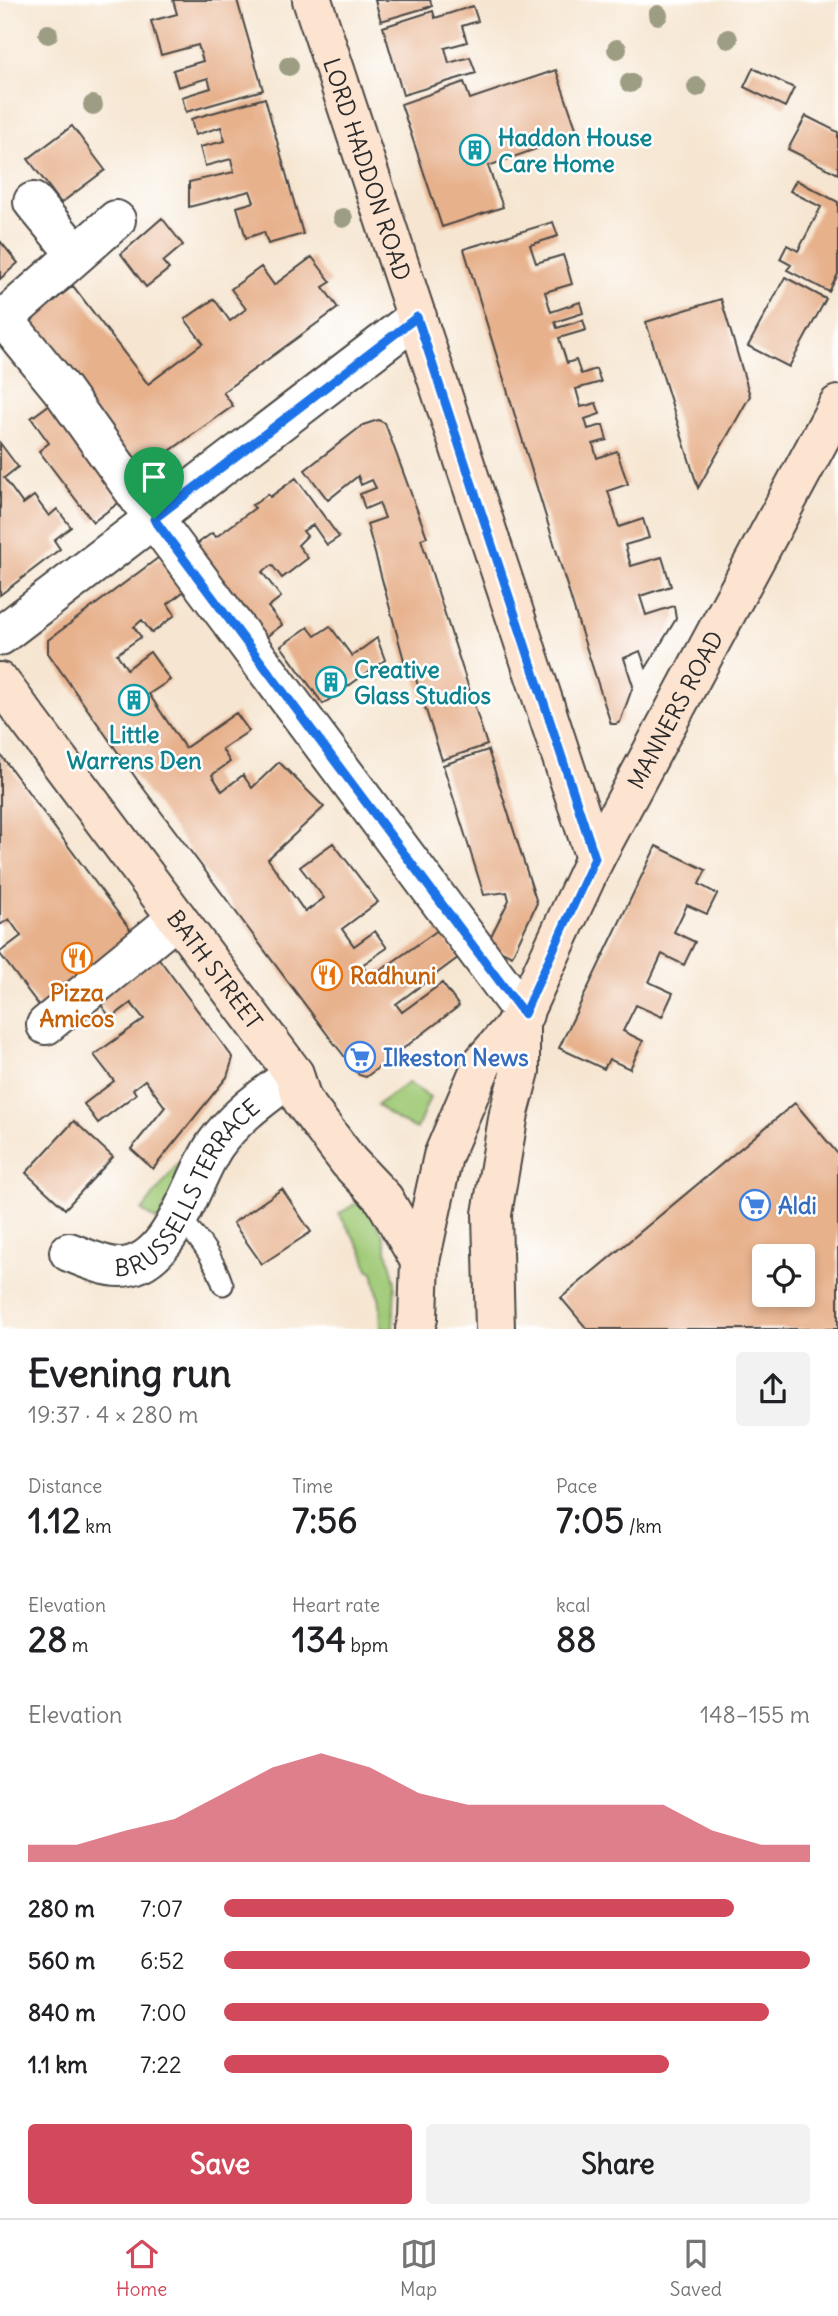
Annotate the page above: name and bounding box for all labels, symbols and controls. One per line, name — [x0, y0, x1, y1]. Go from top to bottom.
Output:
street label: LORD HADDON ROAD — [318, 54, 418, 284]
place label: Haddon House Care Home — [498, 123, 652, 178]
building icon: Haddon House Care Home — [458, 133, 492, 167]
pin — [124, 447, 184, 519]
icon: arrive — [135, 458, 173, 496]
street label: MANNERS ROAD — [620, 626, 729, 794]
place label: Creative Glass Studios — [354, 655, 491, 710]
building icon: Creative Glass Studios — [314, 665, 348, 699]
building icon: Little Warrens Den — [117, 683, 151, 717]
place label: Little Warrens Den — [66, 720, 202, 775]
street label: BATH STREET — [161, 904, 269, 1034]
restaurant icon: Pizza Amicos — [60, 941, 94, 975]
restaurant icon: Radhuni — [310, 958, 344, 992]
place label: Radhuni — [350, 961, 436, 990]
place label: Pizza Amicos — [40, 978, 114, 1033]
supermarket icon: Ilkeston News — [343, 1040, 377, 1074]
place label: Ilkeston News — [383, 1043, 529, 1072]
street label: BRUSSELLS TERRACE — [114, 1092, 265, 1282]
supermarket icon: Aldi — [738, 1188, 772, 1222]
place label: Aldi — [778, 1191, 817, 1220]
map controls — [752, 1244, 815, 1307]
button: locate — [752, 1244, 815, 1307]
text: Evening run — [28, 1350, 231, 1397]
button: share — [736, 1352, 810, 1426]
text: 19:37 · 4 × 280 m — [28, 1400, 198, 1429]
text: Distance — [28, 1474, 102, 1498]
text: Time — [292, 1474, 333, 1498]
text: Pace — [556, 1474, 597, 1498]
text: 1.12 — [28, 1498, 81, 1542]
text: 7:56 — [292, 1498, 357, 1542]
text: 7:05 — [556, 1498, 624, 1542]
text: km — [81, 1514, 112, 1538]
text: /km — [624, 1514, 662, 1538]
text: Elevation — [28, 1593, 106, 1617]
text: Heart rate — [292, 1593, 380, 1617]
text: kcal — [556, 1593, 590, 1617]
text: 28 — [28, 1617, 67, 1661]
text: 134 — [292, 1617, 346, 1661]
text: 88 — [556, 1617, 596, 1661]
text: m — [67, 1633, 89, 1657]
text: bpm — [346, 1633, 389, 1657]
text: Elevation — [28, 1700, 122, 1729]
text: 148–155 m — [700, 1700, 810, 1729]
text: 280 m — [28, 1894, 95, 1923]
text: 7:07 — [140, 1894, 183, 1923]
text: 560 m — [28, 1946, 95, 1975]
text: 6:52 — [140, 1946, 184, 1975]
text: 840 m — [28, 1998, 95, 2027]
text: 7:00 — [140, 1998, 187, 2027]
text: 1.1 km — [28, 2050, 87, 2079]
text: 7:22 — [140, 2050, 182, 2079]
button: Save — [28, 2124, 412, 2204]
button: Share — [426, 2124, 810, 2204]
tab: Home — [116, 2235, 167, 2301]
tab: Map — [400, 2235, 438, 2301]
tab: Saved — [670, 2235, 722, 2301]

